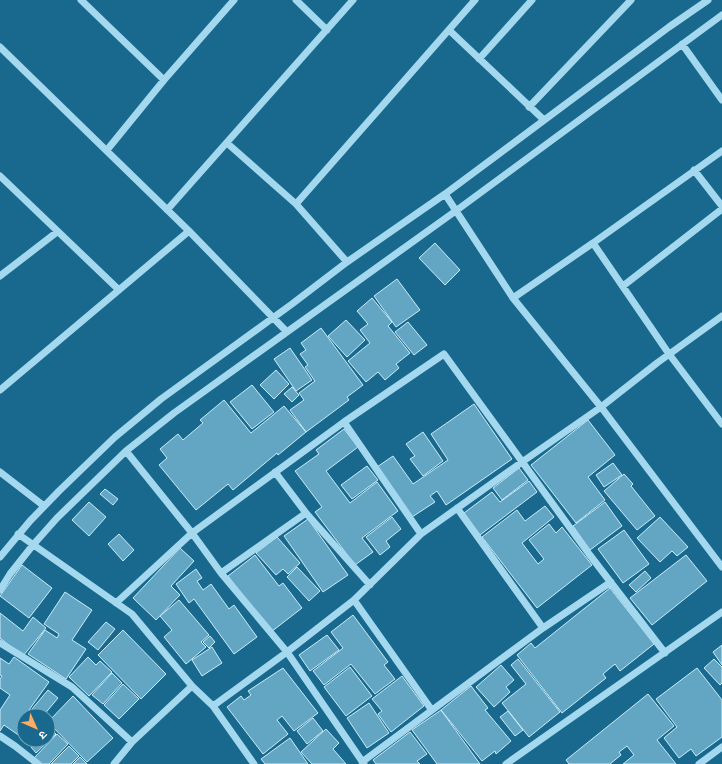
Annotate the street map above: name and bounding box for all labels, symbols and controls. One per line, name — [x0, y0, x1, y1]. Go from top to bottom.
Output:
north arrow — [16, 708, 56, 748]
text: उ — [36, 729, 50, 742]

